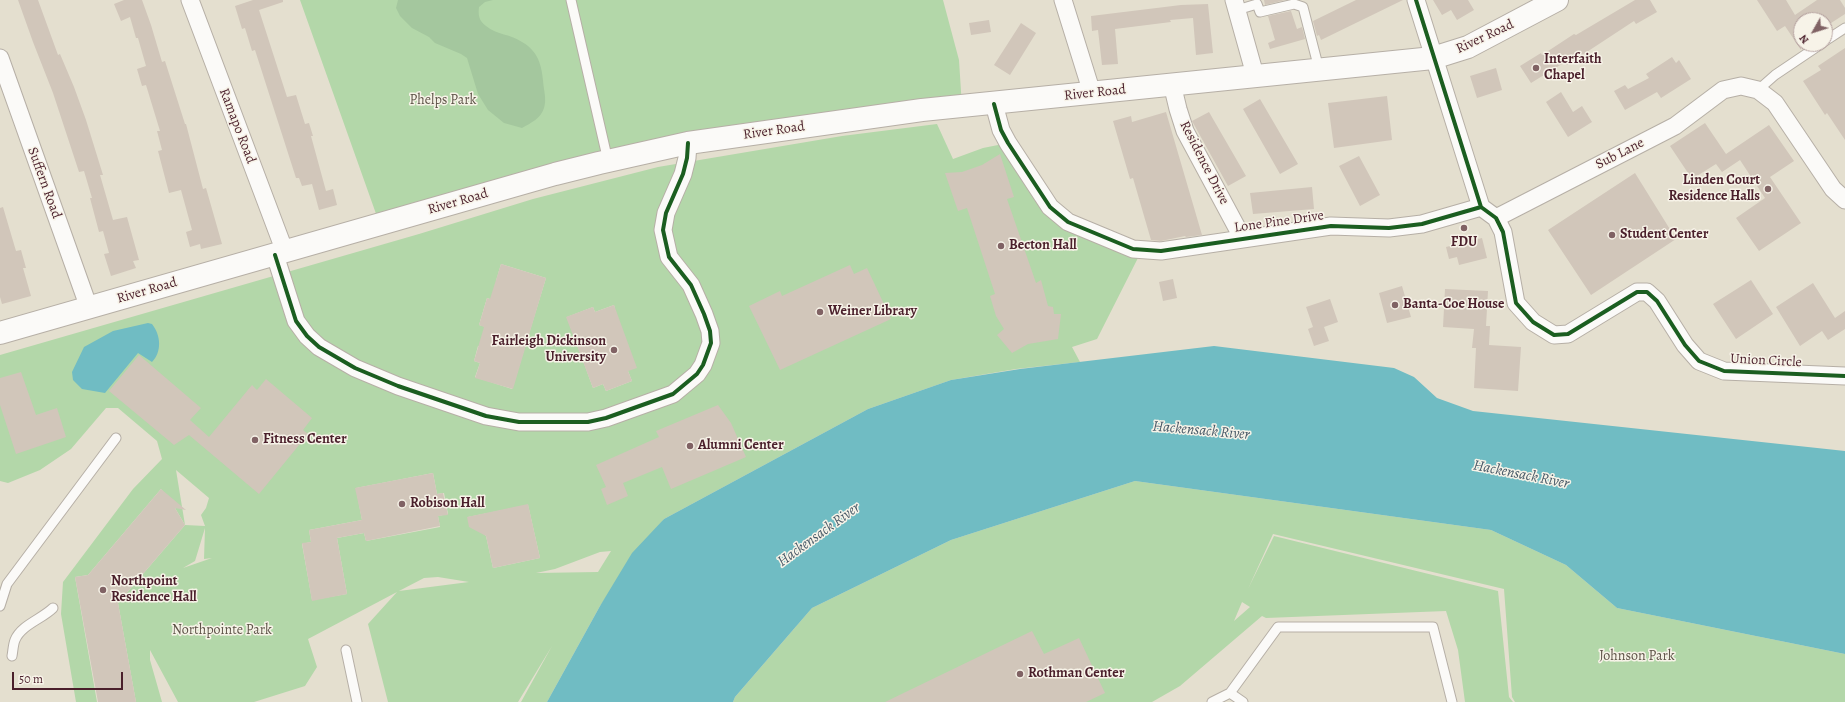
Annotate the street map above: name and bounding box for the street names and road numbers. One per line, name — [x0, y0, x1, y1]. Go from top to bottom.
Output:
street label: River Road — [1453, 16, 1517, 58]
street label: River Road — [1063, 81, 1127, 105]
street label: Ramapo Road — [215, 86, 259, 166]
street label: River Road — [742, 118, 806, 144]
street label: Residence Drive — [1176, 118, 1232, 208]
street label: Sub Lane — [1593, 135, 1647, 173]
street label: Suffern Road — [23, 145, 65, 221]
street label: River Road — [426, 185, 490, 219]
street label: Lone Pine Drive — [1233, 207, 1325, 237]
street label: River Road — [115, 274, 179, 308]
street label: Union Circle — [1730, 351, 1802, 371]

